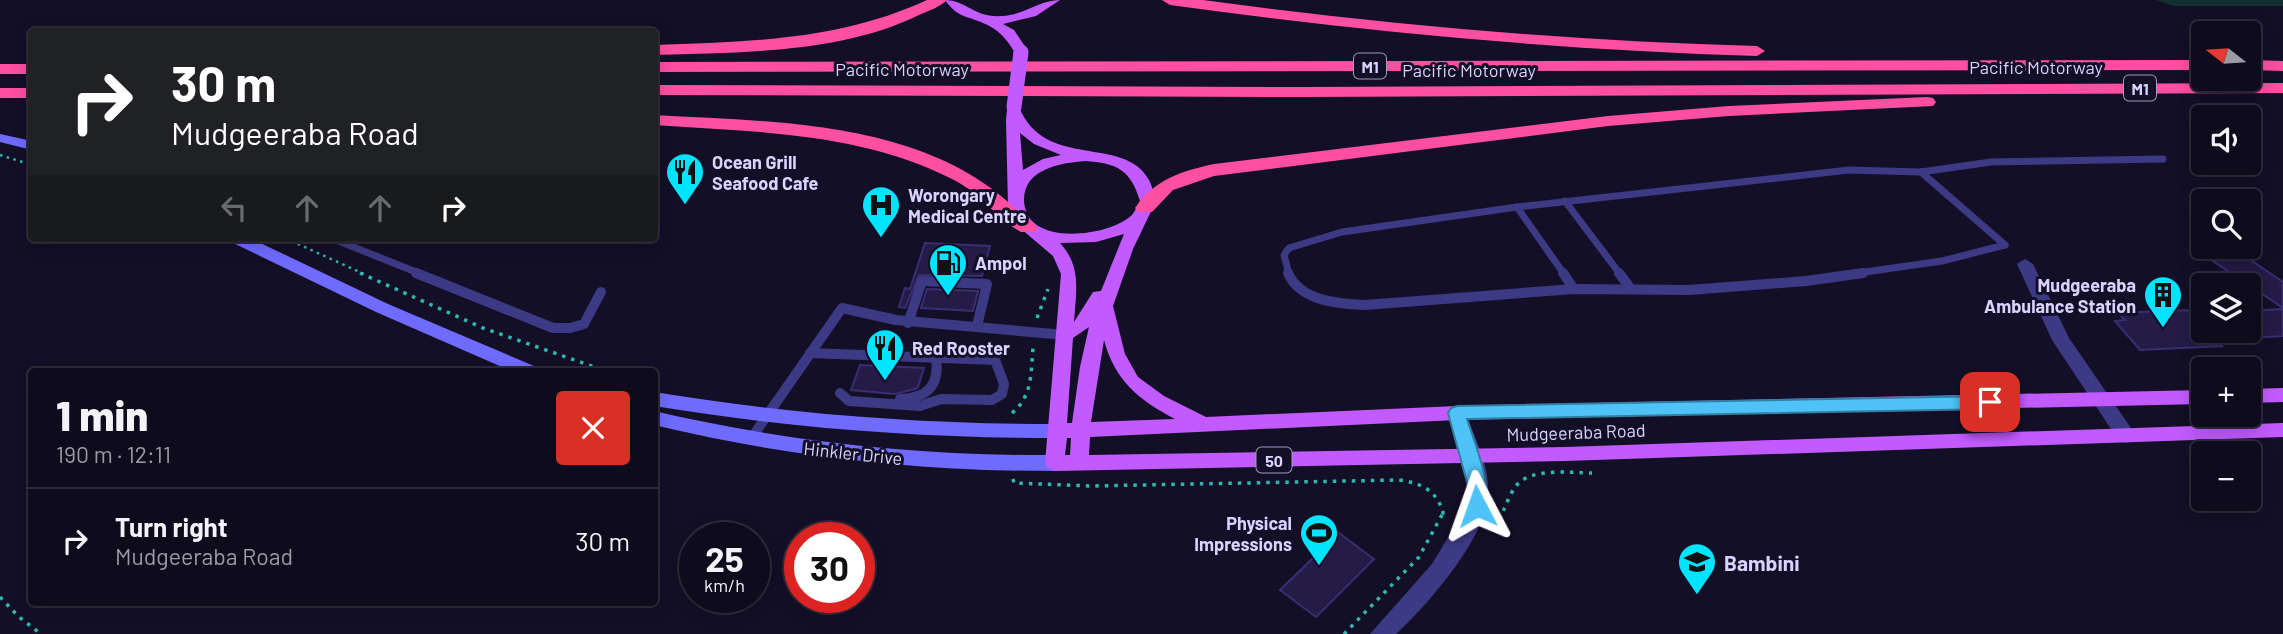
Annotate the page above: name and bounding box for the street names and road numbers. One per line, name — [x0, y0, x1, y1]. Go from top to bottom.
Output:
road number: M1 — [1354, 54, 1386, 78]
street label: Pacific Motorway — [1969, 56, 2103, 78]
street label: Pacific Motorway — [835, 58, 969, 80]
street label: Pacific Motorway — [1402, 59, 1536, 81]
road number: M1 — [2124, 76, 2156, 100]
street label: Mudgeeraba Road — [1506, 419, 1646, 445]
street label: Hinkler Drive — [803, 437, 903, 469]
road number: 50 — [1256, 447, 1292, 472]

